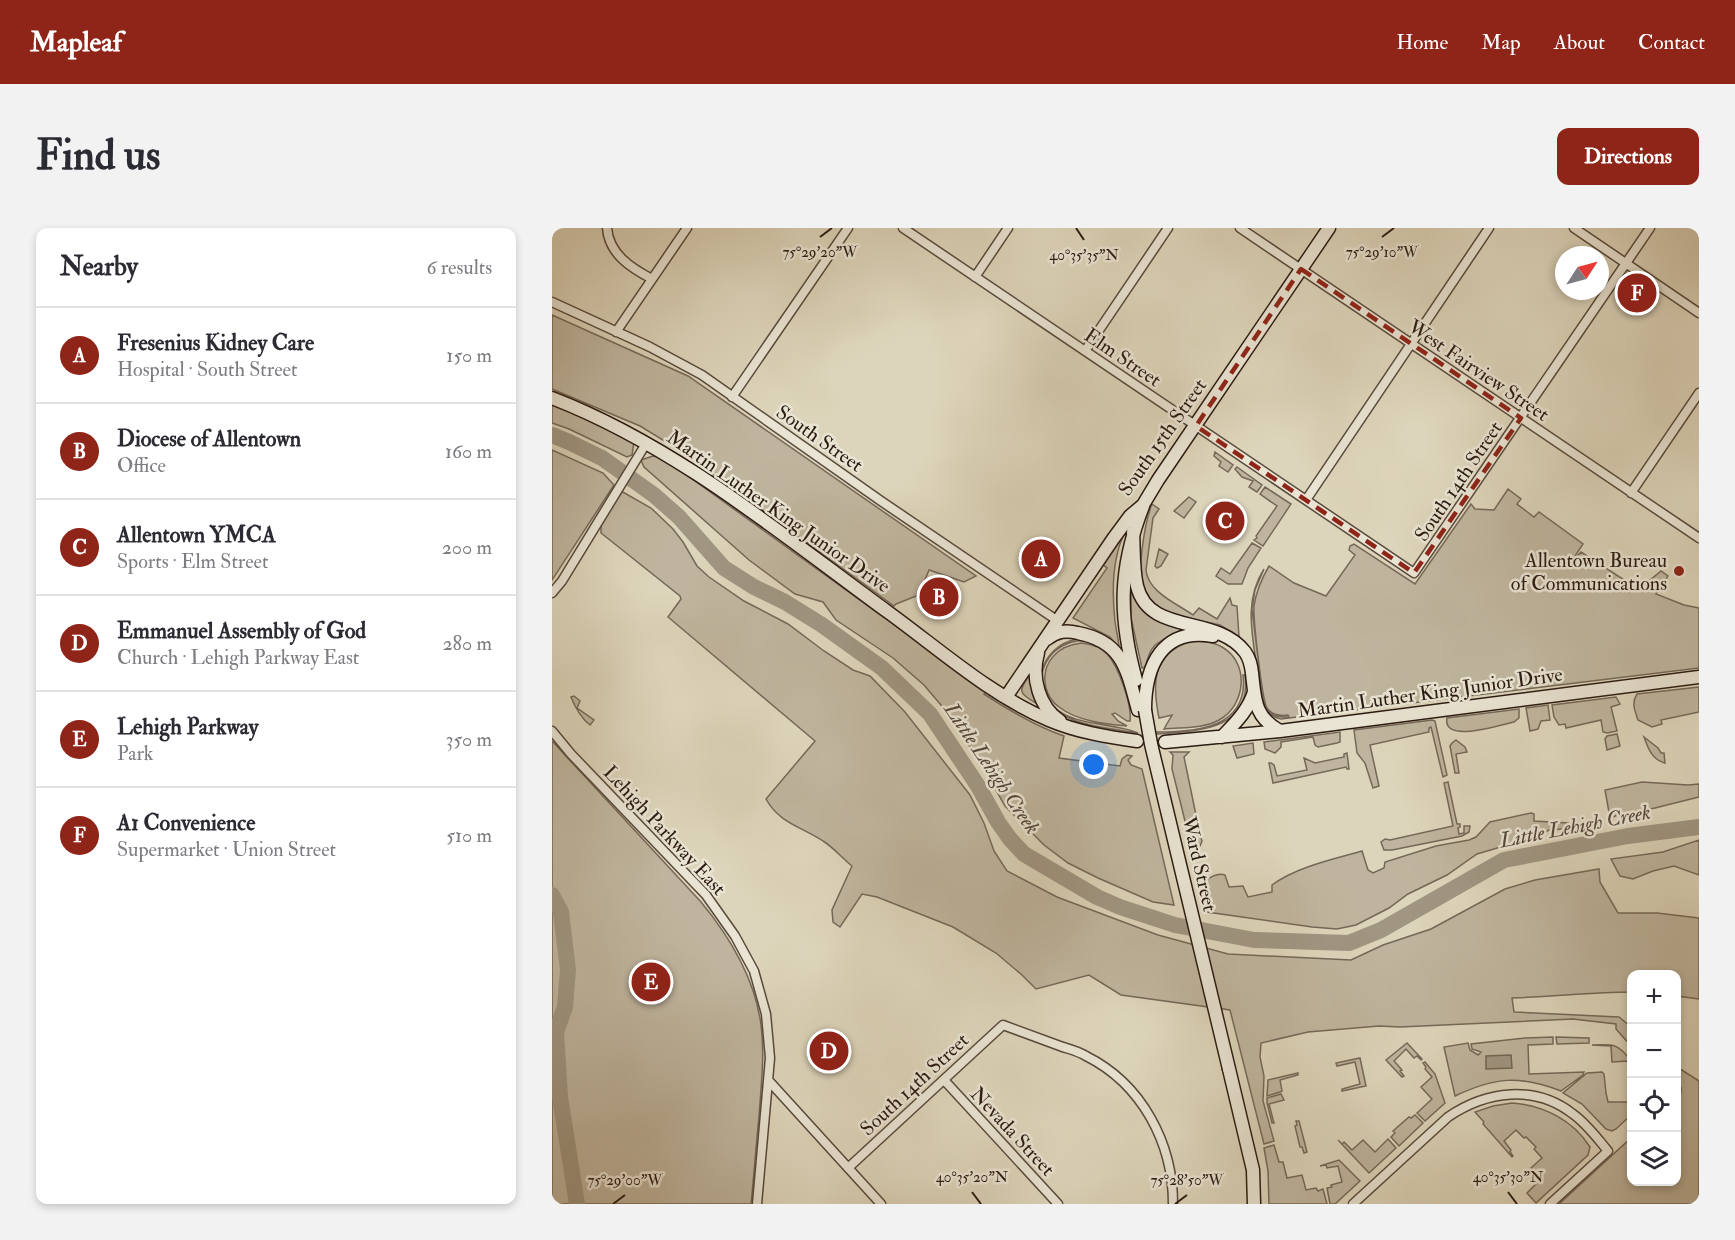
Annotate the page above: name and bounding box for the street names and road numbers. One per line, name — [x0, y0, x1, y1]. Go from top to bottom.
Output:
street label: West Fairview Street — [1403, 313, 1554, 427]
street label: Elm Street — [1079, 323, 1166, 393]
street label: South 15th Street — [1113, 373, 1212, 501]
street label: South Street — [771, 399, 868, 478]
street label: South 14th Street — [1409, 416, 1508, 546]
street label: Martin Luther King Junior Drive — [662, 425, 895, 598]
street label: Martin Luther King Junior Drive — [1296, 662, 1564, 723]
street label: Lehigh Parkway East — [598, 760, 732, 901]
street label: Ward Street — [1176, 813, 1223, 914]
street label: South 14th Street — [855, 1027, 974, 1141]
street label: Nevada Street — [965, 1081, 1061, 1182]

